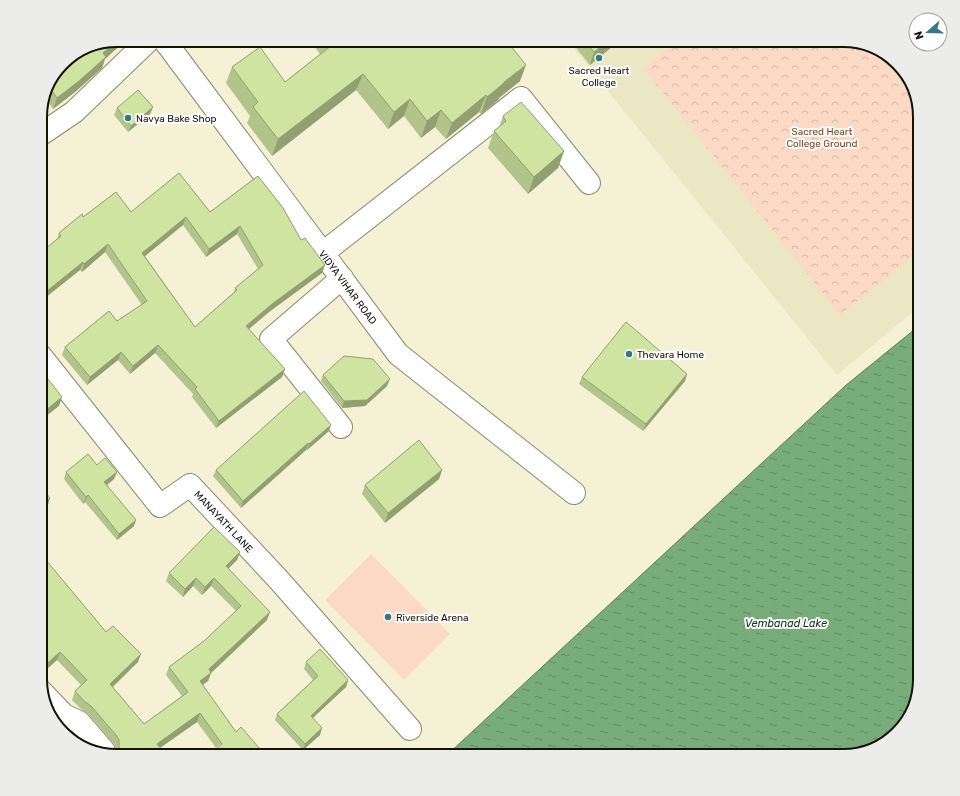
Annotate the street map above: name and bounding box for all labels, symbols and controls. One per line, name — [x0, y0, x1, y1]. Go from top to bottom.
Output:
north arrow — [908, 12, 948, 52]
text: N — [912, 29, 927, 41]
marker: Sacred Heart College — [594, 53, 604, 63]
place label: Sacred Heart College — [569, 65, 630, 89]
marker: Navya Bake Shop — [123, 113, 133, 123]
place label: Navya Bake Shop — [136, 113, 216, 125]
park label: Sacred Heart College Ground — [786, 126, 858, 150]
street label: VIDYA VIHAR ROAD — [316, 248, 379, 327]
marker: Thevara Home — [624, 349, 634, 359]
place label: Thevara Home — [637, 349, 704, 361]
street label: MANAYATH LANE — [191, 488, 255, 555]
marker: Riverside Arena — [383, 612, 393, 622]
place label: Riverside Arena — [396, 612, 469, 624]
water label: Vembanad Lake — [745, 617, 827, 630]

